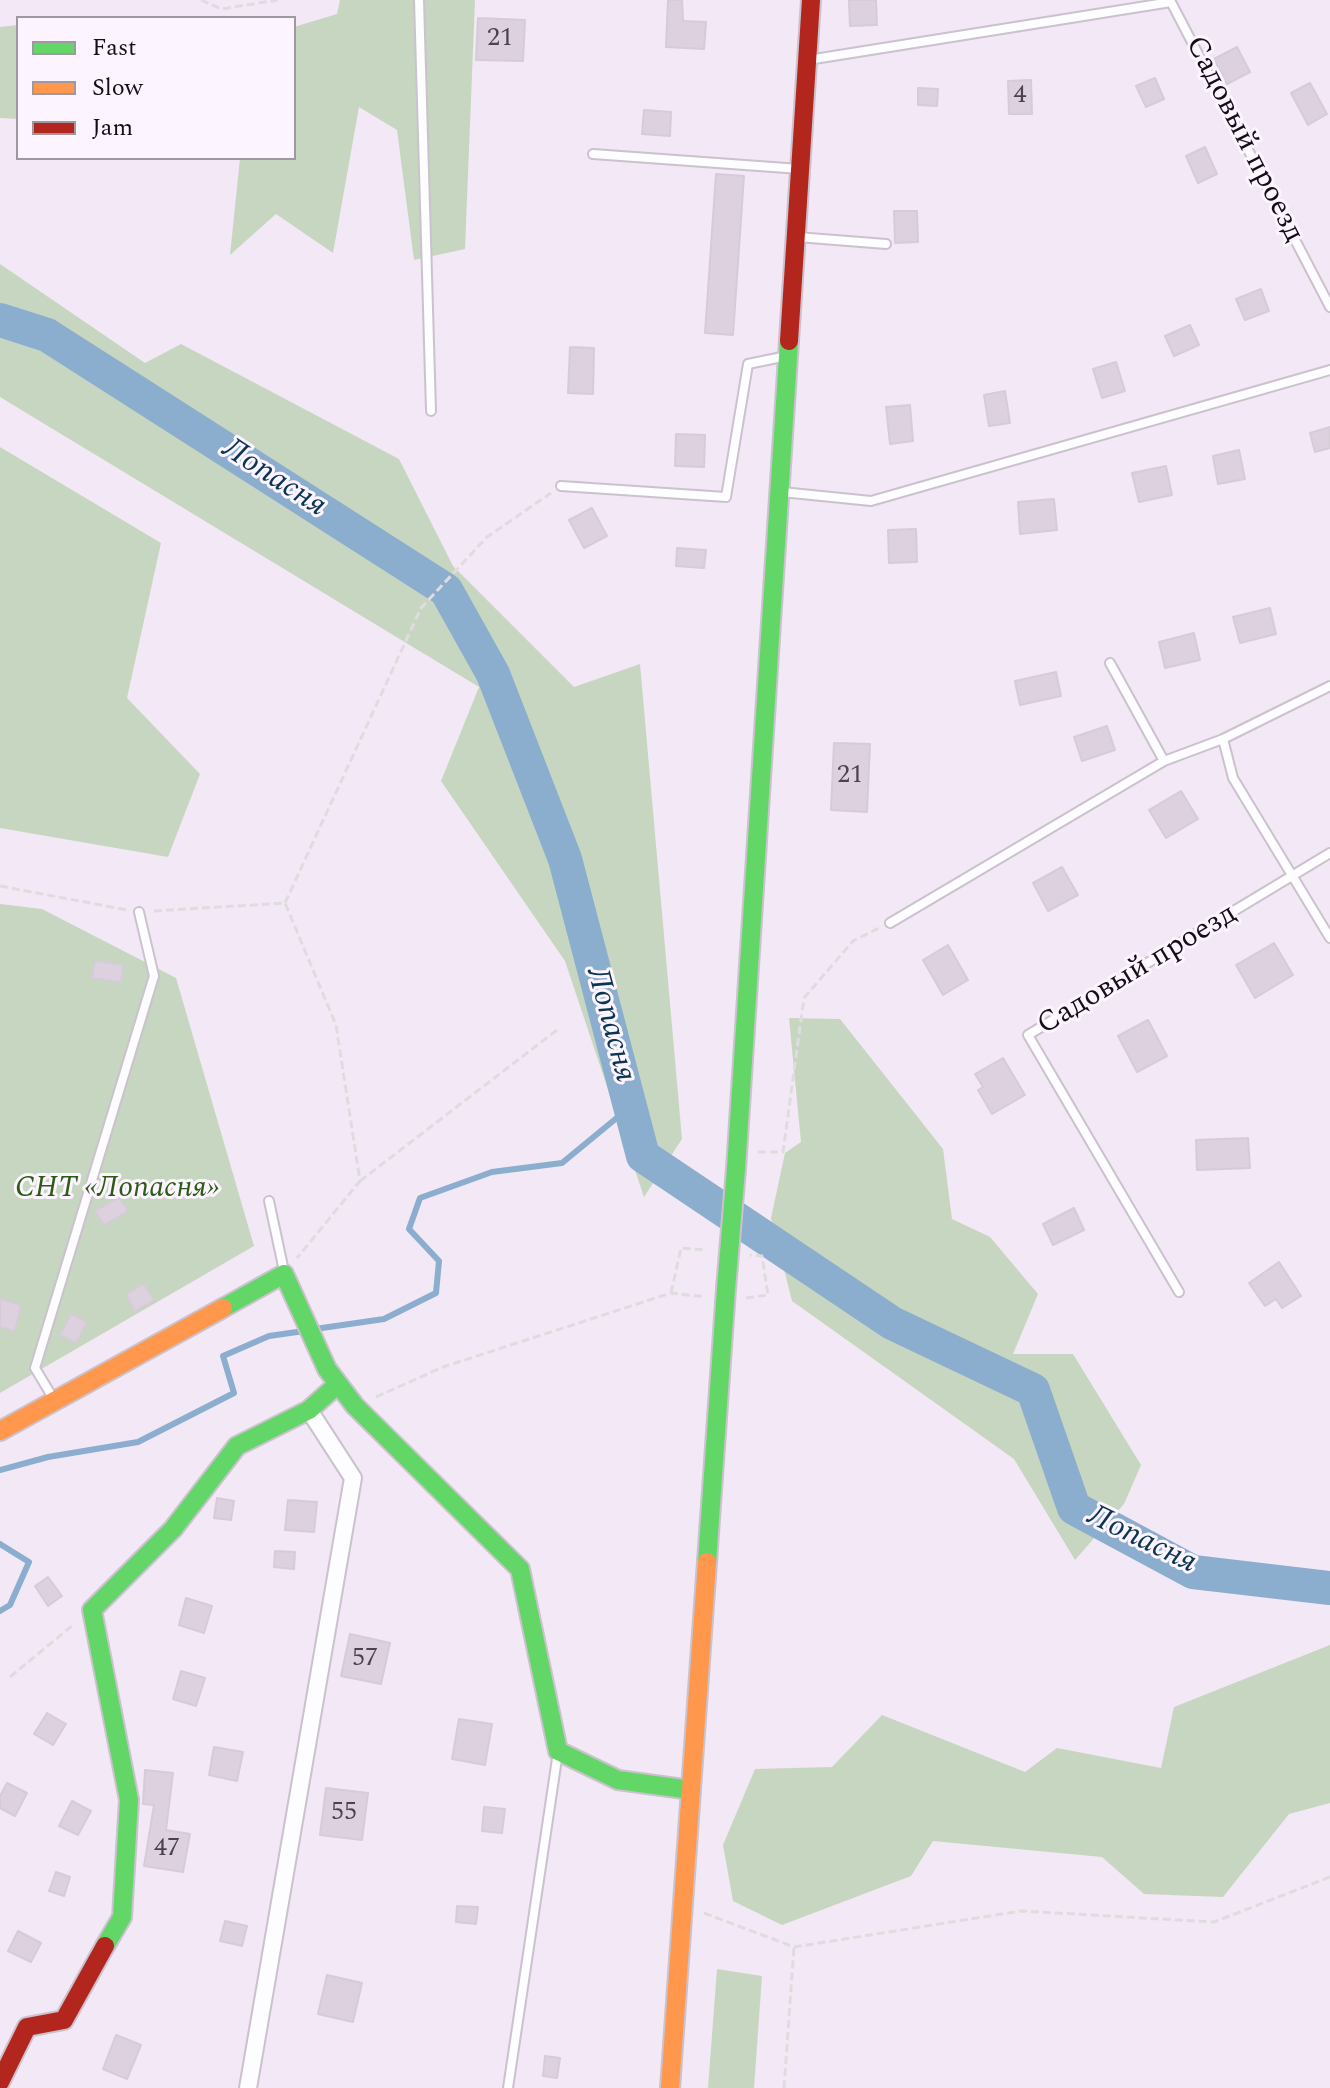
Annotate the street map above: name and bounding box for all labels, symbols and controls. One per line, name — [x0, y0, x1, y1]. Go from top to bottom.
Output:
legend — [16, 16, 296, 160]
house number: 21 — [487, 24, 513, 56]
text: Fast — [92, 30, 137, 66]
street label: Садовый проезд — [1176, 31, 1310, 249]
text: Slow — [92, 70, 143, 106]
house number: 4 — [1014, 81, 1026, 113]
text: Jam — [92, 110, 133, 146]
water label: Лопасня — [214, 431, 332, 527]
house number: 21 — [837, 761, 863, 793]
street label: Садовый проезд — [1032, 897, 1244, 1045]
water label: Лопасня — [575, 964, 643, 1086]
park label: СНТ «Лопасня» — [15, 1172, 219, 1208]
water label: Лопасня — [1080, 1498, 1202, 1584]
house number: 57 — [352, 1644, 378, 1676]
house number: 55 — [331, 1798, 357, 1830]
house number: 47 — [154, 1834, 180, 1866]

